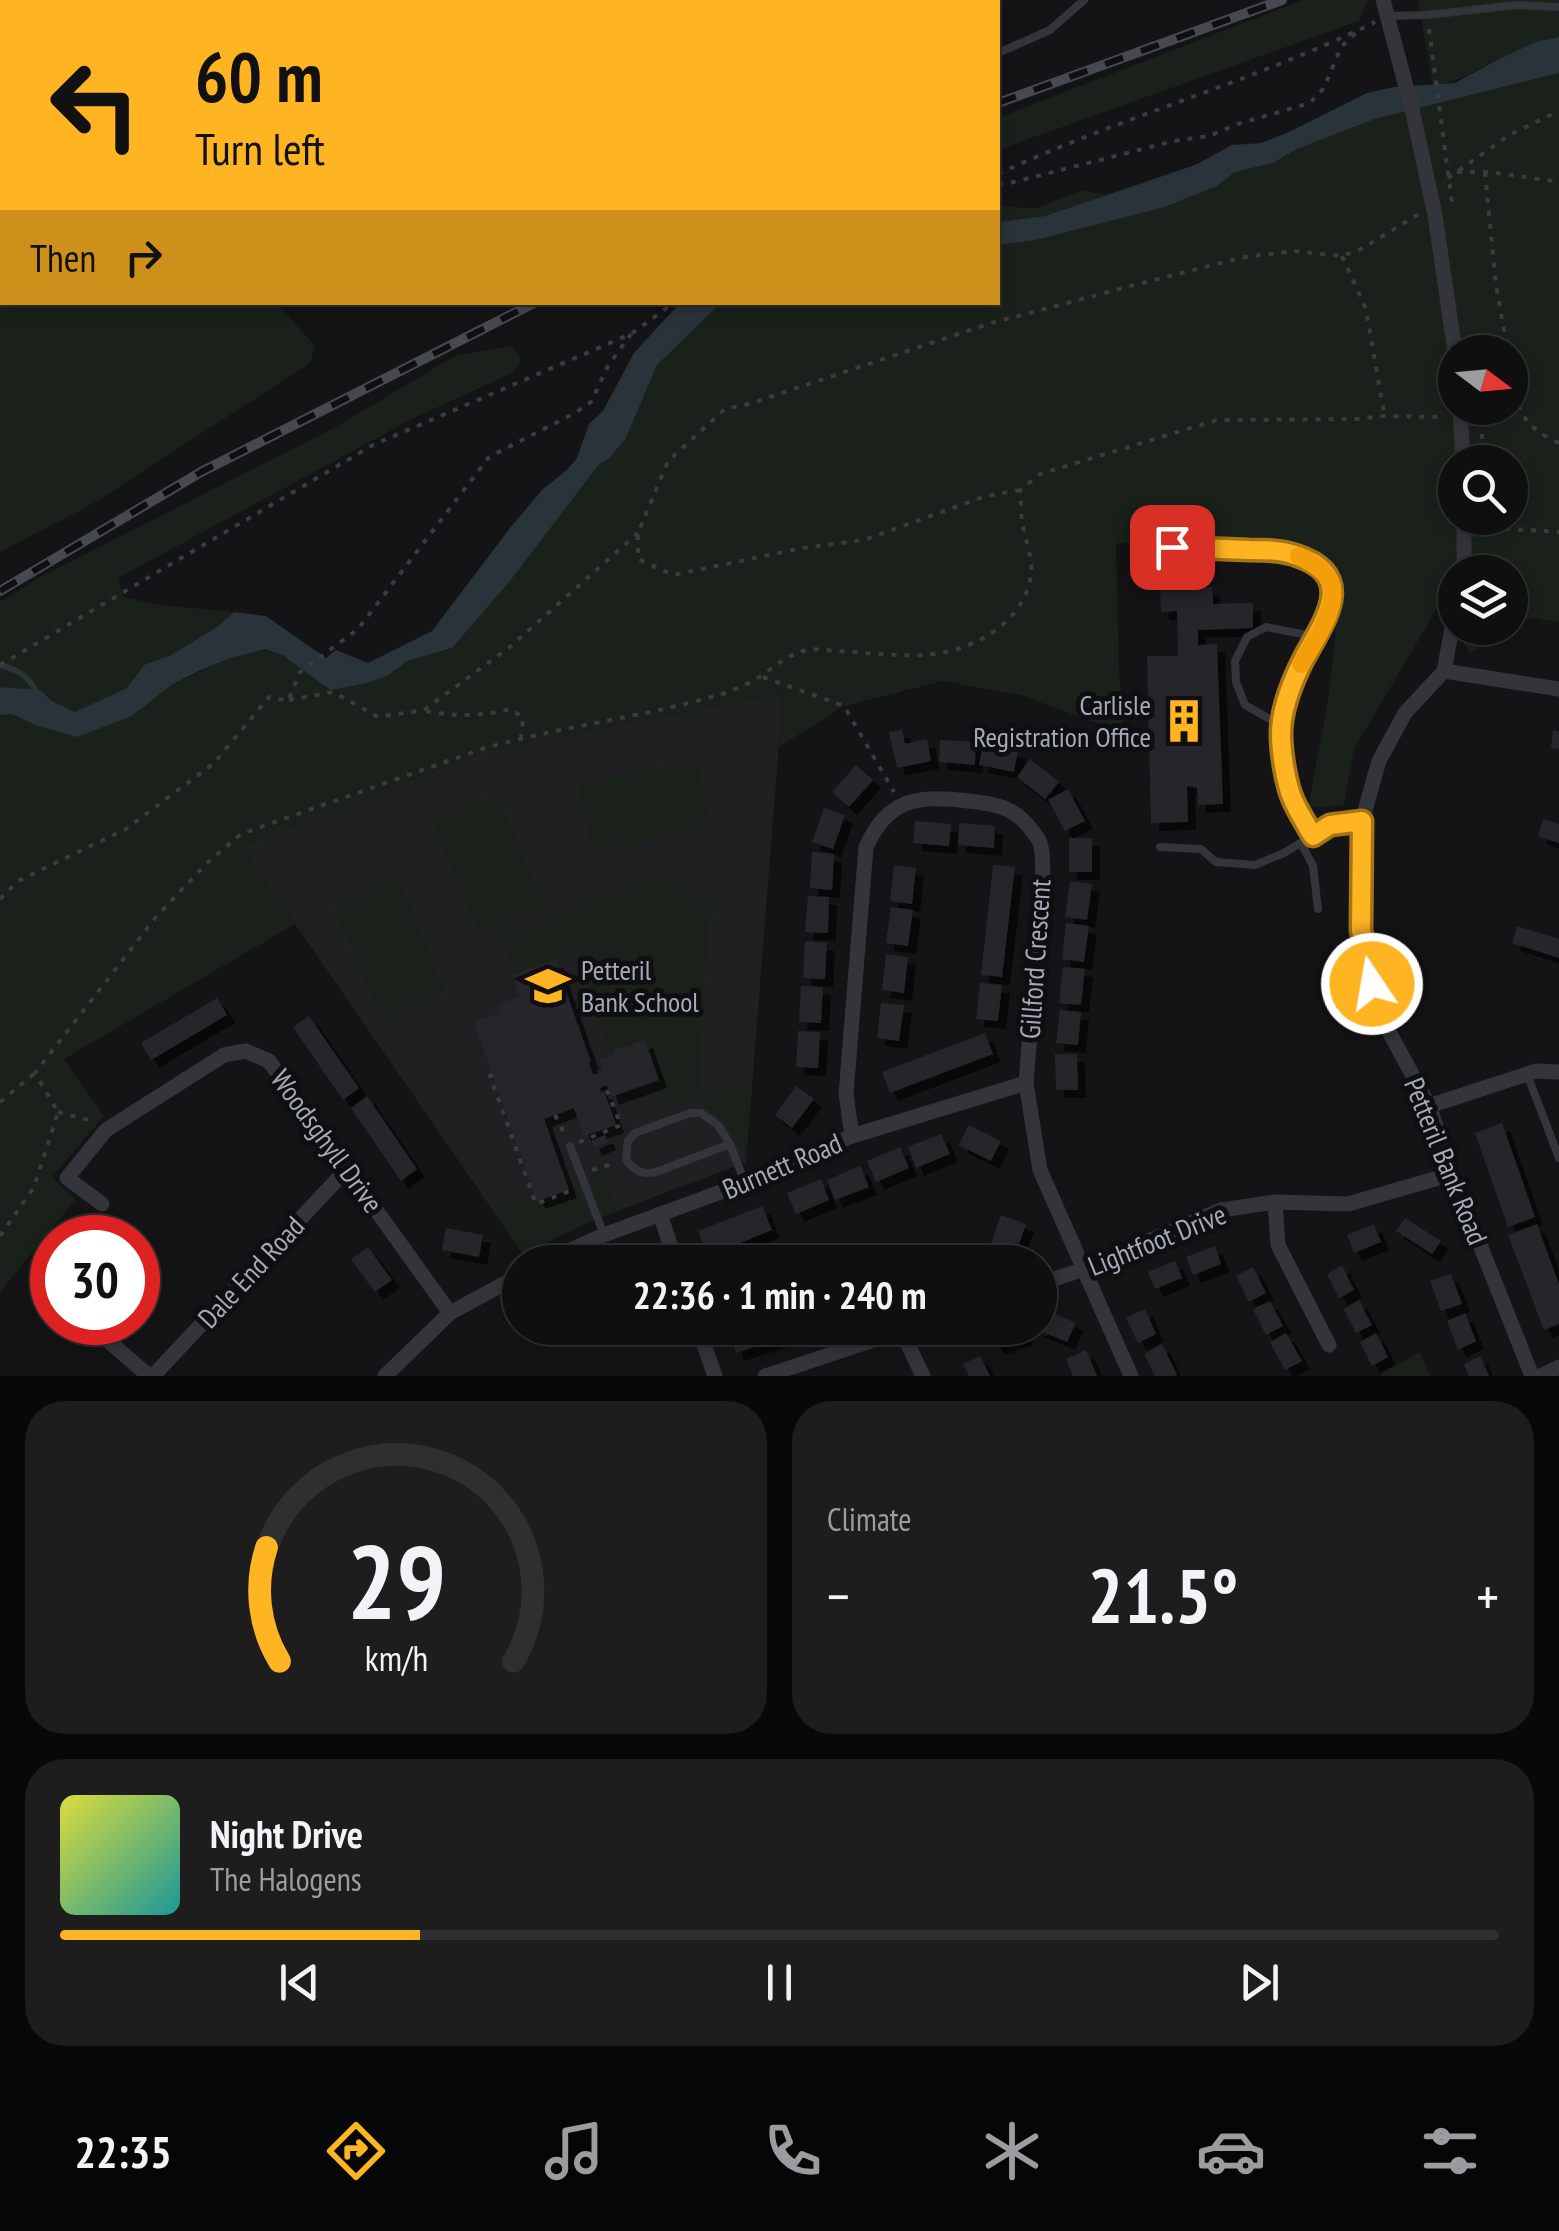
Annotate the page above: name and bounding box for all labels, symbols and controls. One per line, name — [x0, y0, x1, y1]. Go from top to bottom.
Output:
text: 60 m — [195, 31, 323, 121]
icon: left — [30, 40, 160, 170]
text: Turn left — [195, 119, 325, 177]
icon: right — [116, 230, 171, 285]
text: Then — [30, 233, 96, 282]
north arrow — [1438, 335, 1528, 425]
map controls — [1438, 335, 1528, 645]
button: search — [1438, 445, 1528, 535]
pin — [1130, 505, 1215, 590]
icon: arrive — [1145, 520, 1200, 575]
button: layers — [1438, 555, 1528, 645]
place label: Carlisle Registration Office — [973, 686, 1151, 755]
building icon: Carlisle Registration Office — [1160, 697, 1208, 745]
street label: Gillford Crescent — [1010, 878, 1059, 1040]
position arrow — [1320, 932, 1424, 1036]
place label: Petteril Bank School — [581, 951, 699, 1020]
school or university icon: Petteril Bank School — [524, 962, 572, 1010]
street label: Woodsghyll Drive — [263, 1062, 392, 1220]
street label: Petteril Bank Road — [1396, 1072, 1497, 1250]
street label: Burnett Road — [717, 1124, 847, 1207]
street label: Lightfoot Drive — [1082, 1195, 1231, 1284]
street label: Dale End Road — [189, 1208, 312, 1335]
speed limit sign: 30 — [30, 1215, 160, 1345]
text: 22:36 · 1 min · 240 m — [633, 1270, 926, 1319]
text: Climate — [827, 1498, 911, 1540]
text: 29 — [346, 1513, 446, 1648]
text: 21.5° — [1088, 1547, 1238, 1644]
text: − — [827, 1560, 850, 1631]
text: + — [1476, 1560, 1499, 1631]
text: km/h — [364, 1635, 428, 1681]
text: Night Drive — [210, 1809, 363, 1858]
text: The Halogens — [210, 1858, 362, 1900]
icon: previous — [272, 1955, 327, 2010]
icon: pause — [752, 1955, 807, 2010]
icon: next — [1232, 1955, 1287, 2010]
icon: directions — [321, 2116, 391, 2186]
icon: music — [539, 2116, 609, 2186]
icon: phone — [758, 2116, 828, 2186]
icon: climate — [977, 2116, 1047, 2186]
icon: car — [1196, 2116, 1266, 2186]
icon: filters — [1415, 2116, 1485, 2186]
text: 22:35 — [74, 2122, 172, 2180]

